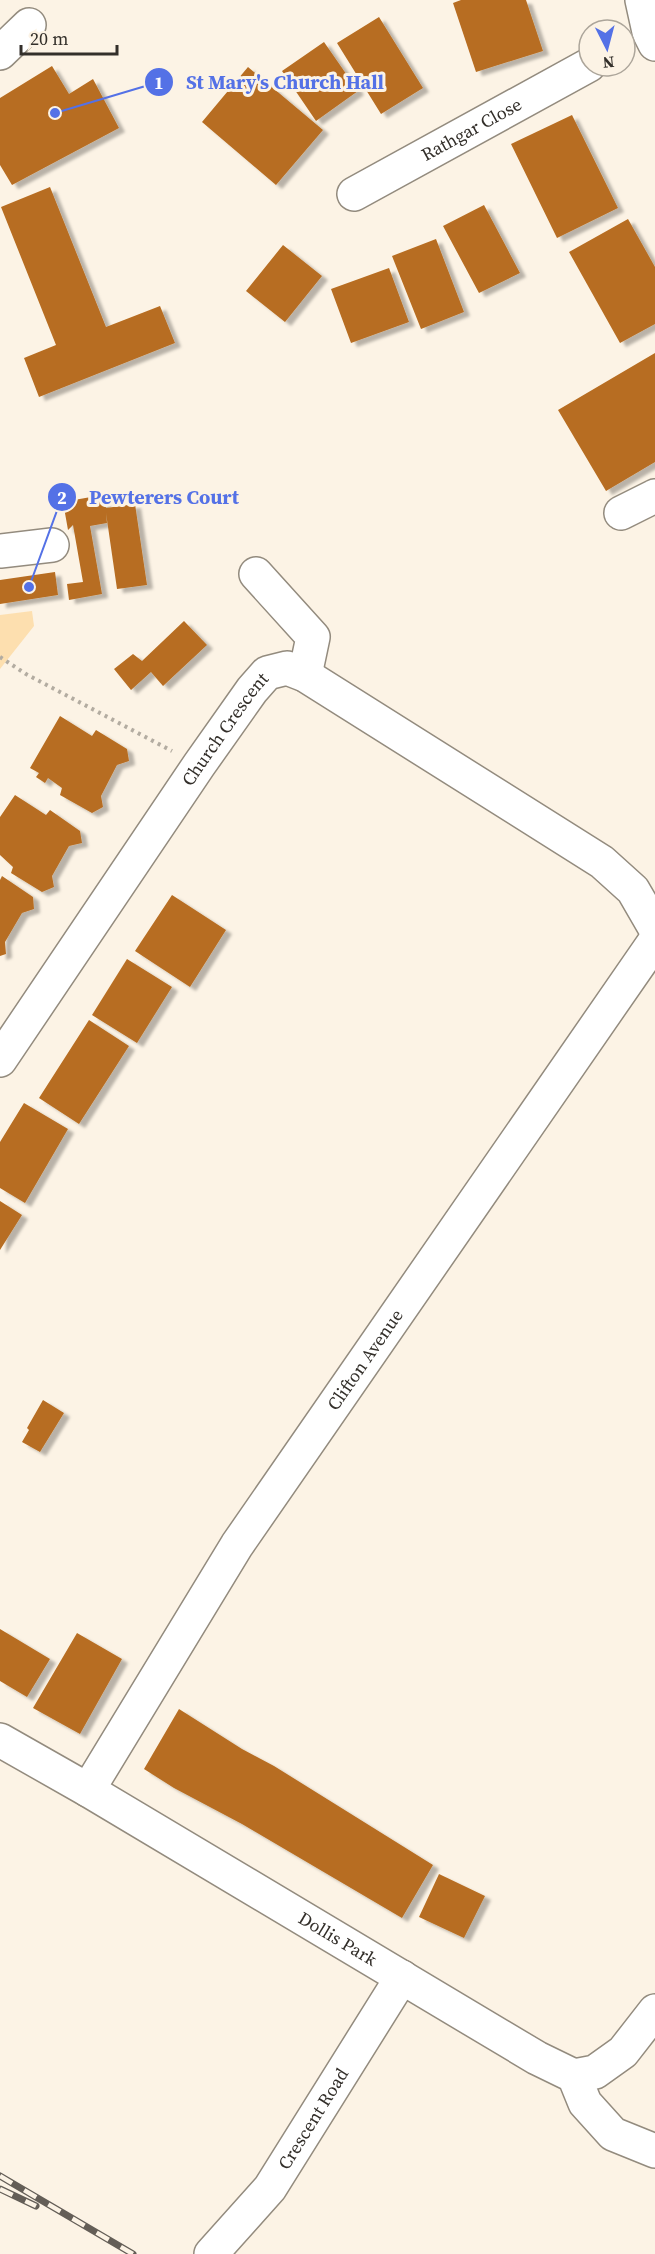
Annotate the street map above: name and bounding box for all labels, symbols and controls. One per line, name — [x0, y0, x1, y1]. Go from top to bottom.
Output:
scale bar — [21, 18, 117, 56]
north arrow — [577, 18, 637, 78]
text: 20 m — [30, 26, 68, 51]
text: N — [601, 51, 616, 75]
callout: St Mary's Church Hall — [144, 63, 396, 101]
text: St Mary's Church Hall — [186, 68, 384, 96]
text: 1 — [154, 70, 164, 95]
street label: Rathgar Close — [417, 91, 526, 167]
callout: Pewterers Court — [47, 478, 251, 516]
text: Pewterers Court — [89, 483, 240, 511]
text: 2 — [57, 485, 67, 510]
street label: Church Crescent — [175, 667, 274, 791]
street label: Clifton Avenue — [321, 1304, 409, 1415]
street label: Dollis Park — [294, 1905, 382, 1972]
street label: Crescent Road — [272, 2063, 354, 2174]

